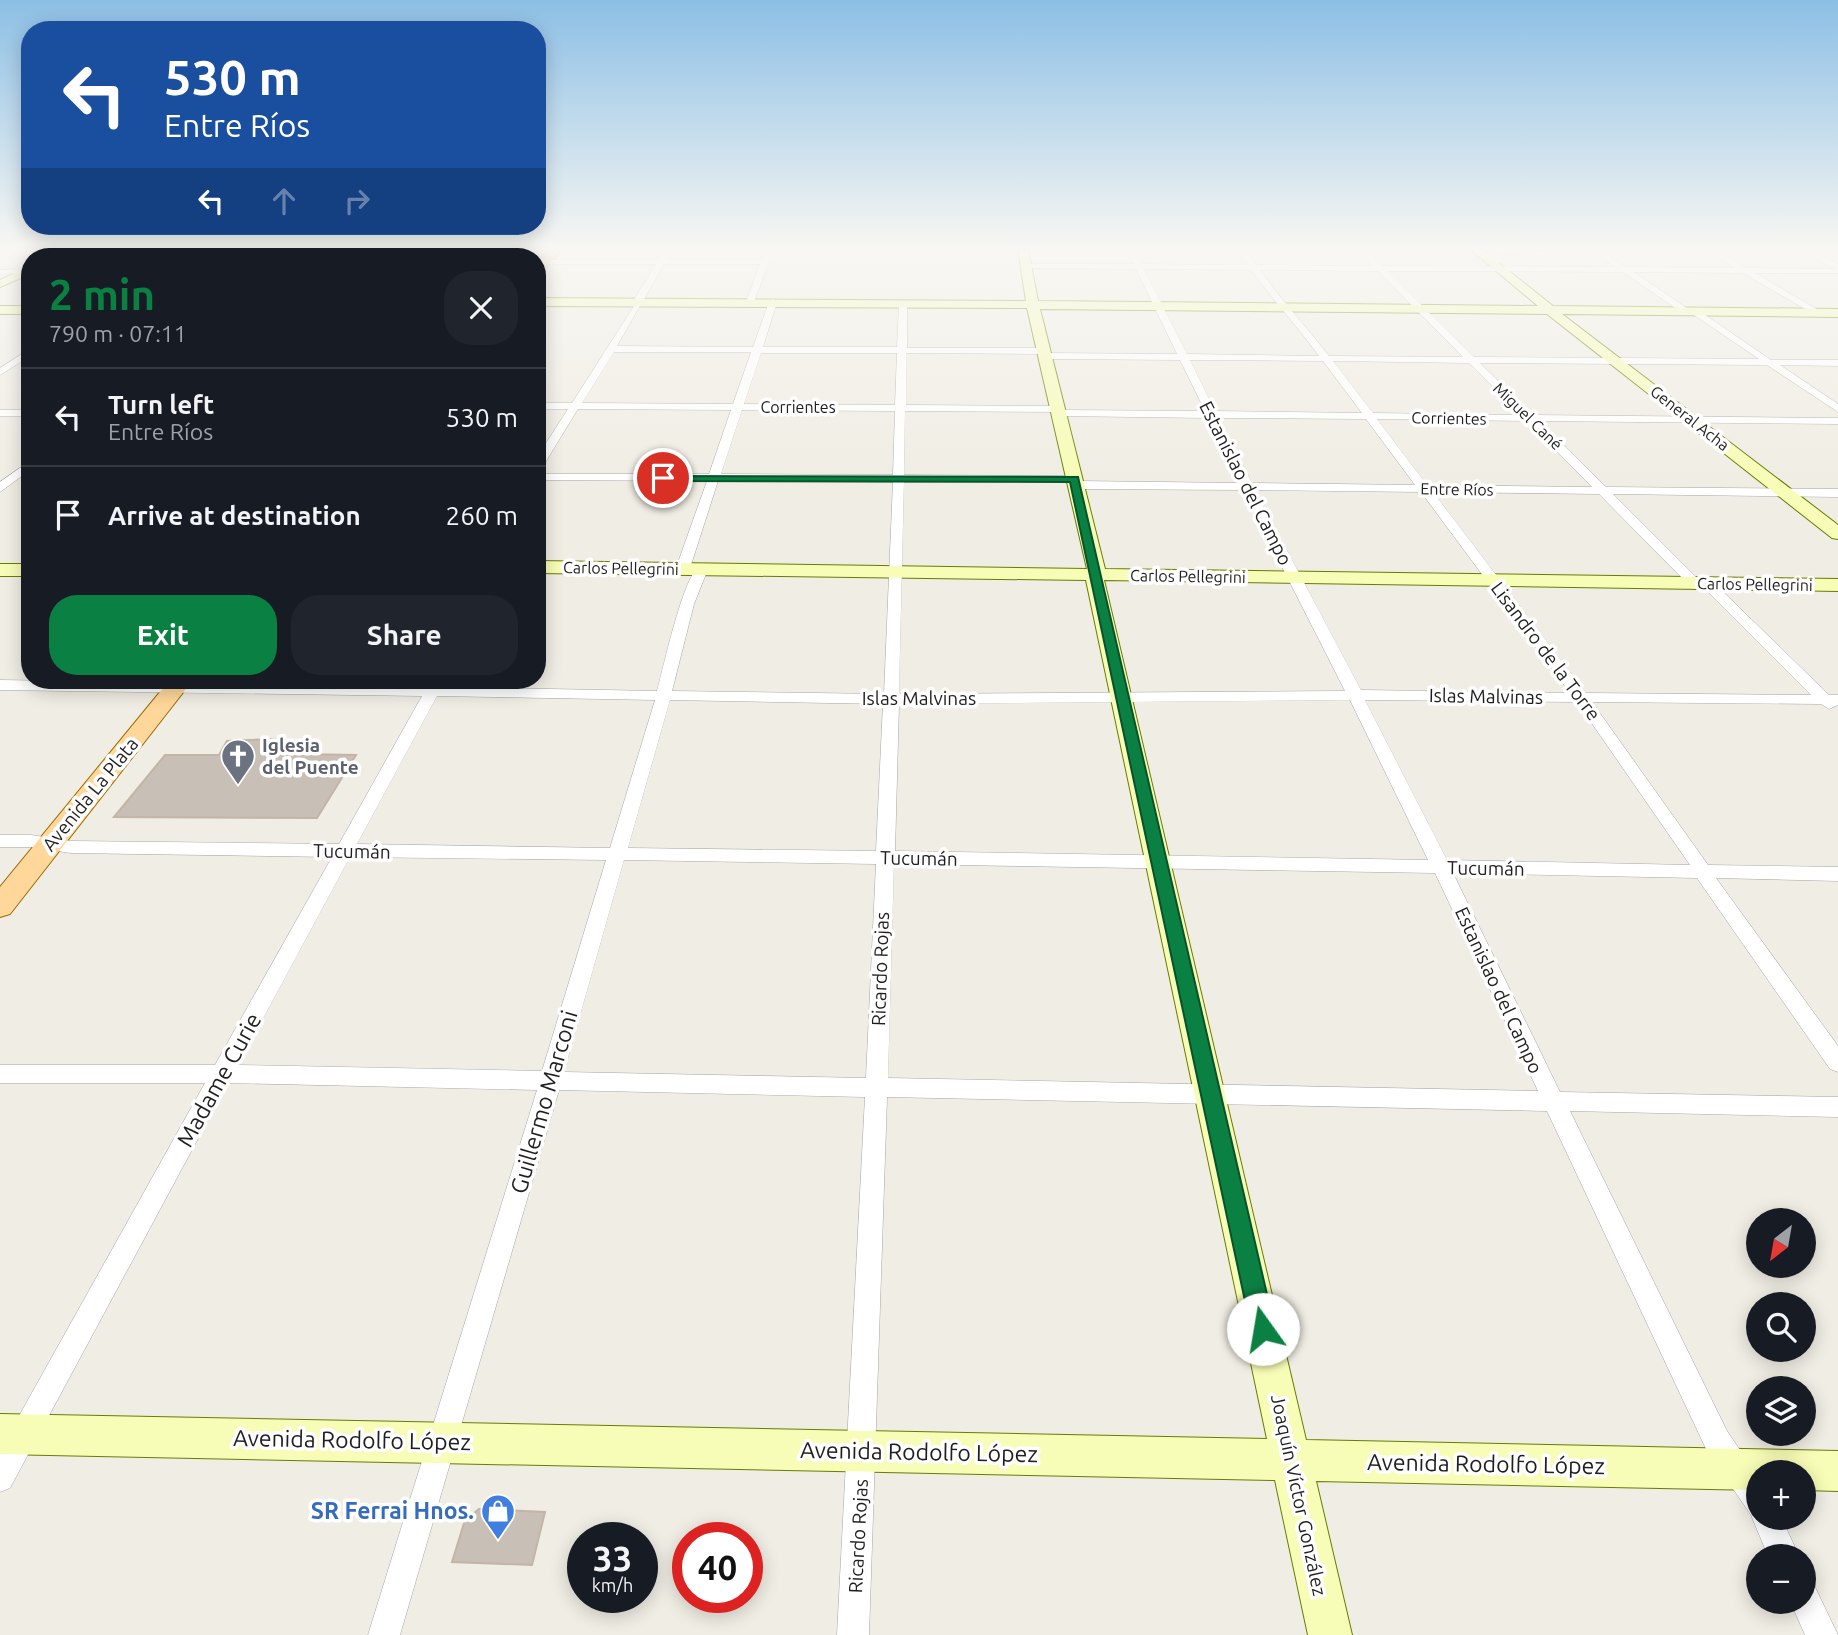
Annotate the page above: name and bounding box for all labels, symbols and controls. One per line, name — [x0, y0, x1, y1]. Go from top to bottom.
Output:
icon: left — [49, 49, 140, 140]
text: 530 m — [164, 49, 301, 104]
text: Entre Ríos — [164, 107, 310, 143]
icon: left — [192, 182, 230, 220]
icon: ahead — [265, 182, 303, 220]
icon: right — [338, 182, 376, 220]
text: 2 min — [49, 271, 155, 318]
button: close — [444, 271, 518, 345]
text: 790 m · 07:11 — [49, 321, 187, 346]
street label: Miguel Cané — [1490, 379, 1566, 453]
street label: General Acha — [1647, 382, 1733, 454]
text: Turn left — [108, 390, 214, 419]
street label: Estanislao del Campo — [1195, 397, 1297, 569]
icon: left — [49, 398, 87, 436]
street label: Corrientes — [760, 398, 836, 416]
text: 530 m — [446, 403, 518, 432]
street label: Corrientes — [1411, 408, 1487, 428]
text: Entre Ríos — [108, 419, 213, 444]
pin — [633, 448, 693, 508]
icon: arrive — [644, 459, 682, 497]
street label: Entre Ríos — [1420, 479, 1494, 499]
icon: arrive — [49, 496, 87, 534]
text: Arrive at destination — [108, 501, 361, 530]
text: 260 m — [446, 501, 518, 530]
street label: Carlos Pellegrini — [563, 558, 679, 578]
street label: Carlos Pellegrini — [1130, 566, 1246, 586]
street label: Carlos Pellegrini — [1697, 574, 1813, 594]
street label: Lisandro de la Torre — [1487, 577, 1605, 725]
button: Exit — [49, 595, 277, 675]
button: Share — [291, 595, 518, 675]
street label: Islas Malvinas — [1429, 684, 1543, 708]
street label: Islas Malvinas — [862, 687, 976, 709]
street label: Avenida La Plata — [38, 733, 142, 855]
place label: Iglesia del Puente — [262, 734, 359, 778]
church icon: Iglesia del Puente — [219, 737, 257, 786]
street label: Tucumán — [313, 839, 391, 863]
street label: Tucumán — [880, 846, 958, 870]
street label: Tucumán — [1447, 856, 1525, 880]
street label: Estanislao del Campo — [1451, 903, 1547, 1077]
street label: Ricardo Rojas — [867, 911, 893, 1027]
street label: Guillermo Marconi — [505, 1007, 582, 1196]
street label: Madame Curie — [172, 1009, 266, 1151]
north arrow — [1746, 1208, 1816, 1278]
map controls — [1746, 1208, 1816, 1614]
position arrow — [1226, 1292, 1300, 1366]
button: search — [1746, 1292, 1816, 1362]
button: layers — [1746, 1376, 1816, 1446]
street label: Joaquín Víctor González — [1267, 1392, 1331, 1598]
street label: Avenida Rodolfo López — [233, 1425, 471, 1454]
street label: Avenida Rodolfo López — [800, 1437, 1038, 1466]
street label: Avenida Rodolfo López — [1367, 1449, 1605, 1478]
button: + — [1746, 1460, 1816, 1530]
street label: Ricardo Rojas — [844, 1478, 872, 1594]
shop icon: SR Ferrai Hnos. — [479, 1492, 517, 1541]
place label: SR Ferrai Hnos. — [311, 1498, 474, 1523]
speed limit sign: 40 — [672, 1522, 763, 1613]
text: 33 — [593, 1538, 632, 1578]
button: − — [1746, 1544, 1816, 1614]
text: km/h — [592, 1575, 633, 1595]

